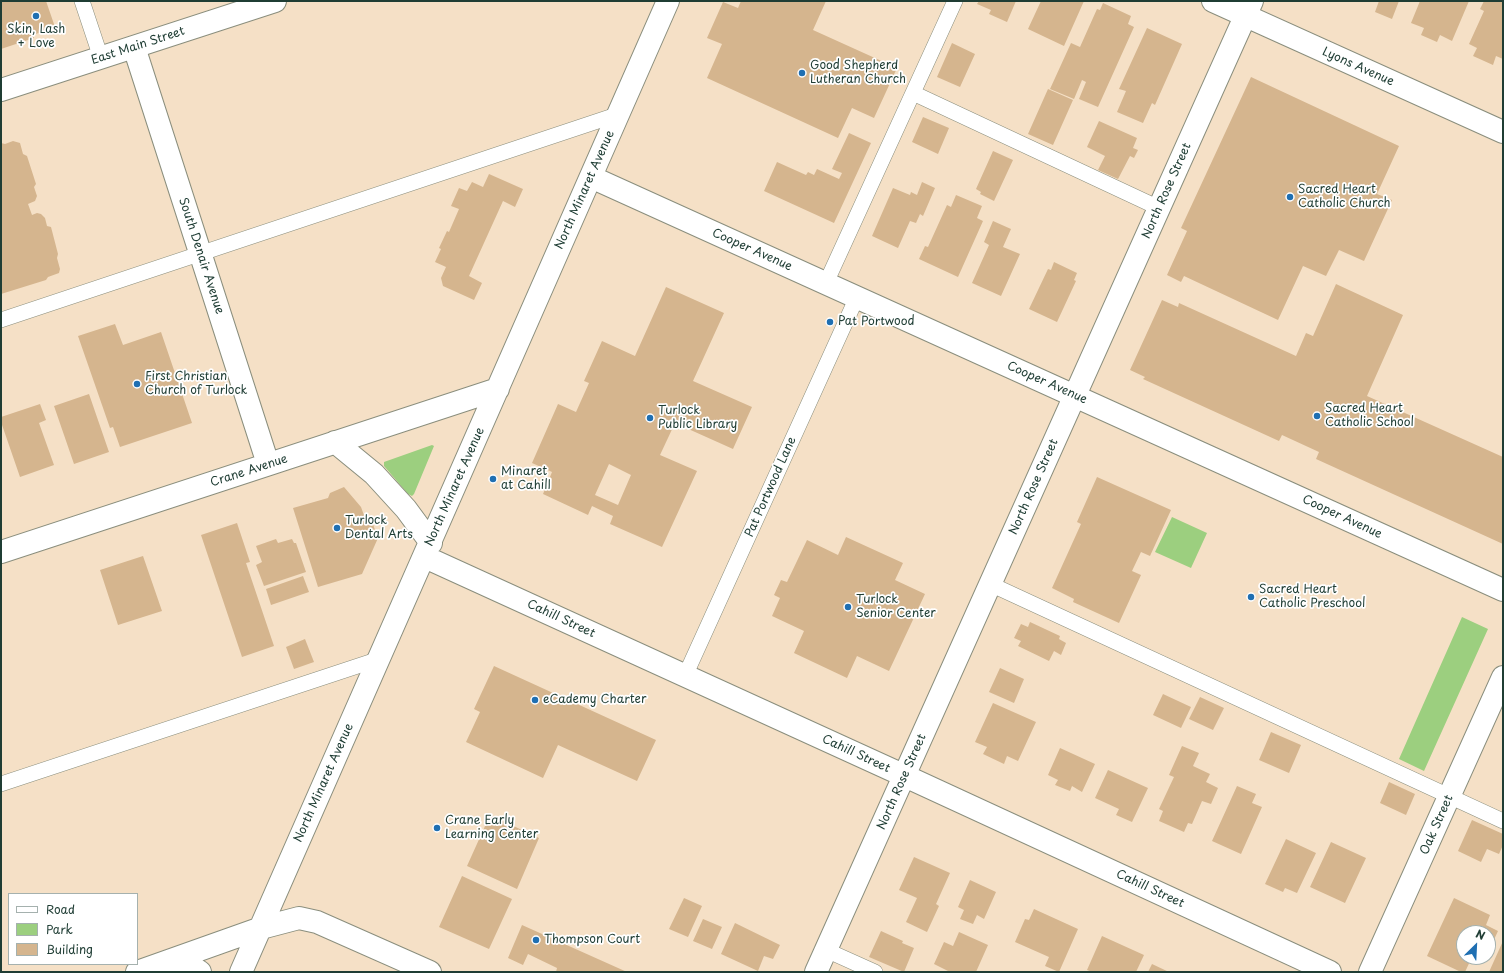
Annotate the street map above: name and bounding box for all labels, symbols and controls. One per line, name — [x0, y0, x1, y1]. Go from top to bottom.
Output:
marker: Skin, Lash + Love — [31, 11, 41, 21]
place label: Skin, Lash + Love — [7, 23, 65, 51]
street label: East Main Street — [89, 24, 187, 68]
street label: Lyons Avenue — [1320, 45, 1396, 89]
place label: Good Shepherd Lutheran Church — [810, 59, 906, 87]
marker: Good Shepherd Lutheran Church — [797, 68, 807, 78]
street label: North Minaret Avenue — [552, 128, 618, 252]
street label: North Rose Street — [1139, 141, 1195, 241]
place label: Sacred Heart Catholic Church — [1298, 183, 1391, 211]
marker: Sacred Heart Catholic Church — [1285, 192, 1295, 202]
street label: South Denair Avenue — [175, 196, 227, 316]
street label: Cooper Avenue — [710, 226, 794, 274]
place label: Pat Portwood — [838, 315, 915, 329]
marker: Pat Portwood — [825, 317, 835, 327]
street label: Cooper Avenue — [1005, 359, 1089, 407]
place label: First Christian Church of Turlock — [145, 370, 247, 398]
marker: First Christian Church of Turlock — [132, 379, 142, 389]
place label: Sacred Heart Catholic School — [1325, 402, 1414, 430]
place label: Turlock Public Library — [658, 404, 737, 432]
marker: Sacred Heart Catholic School — [1312, 411, 1322, 421]
marker: Turlock Public Library — [645, 413, 655, 423]
street label: North Minaret Avenue — [422, 425, 488, 549]
street label: Pat Portwood Lane — [742, 435, 800, 539]
street label: North Rose Street — [1006, 437, 1062, 537]
street label: Crane Avenue — [209, 452, 289, 490]
place label: Minaret at Cahill — [501, 465, 551, 493]
marker: Minaret at Cahill — [488, 474, 498, 484]
street label: Cooper Avenue — [1300, 492, 1384, 542]
place label: Turlock Dental Arts — [345, 514, 413, 542]
marker: Turlock Dental Arts — [332, 523, 342, 533]
place label: Sacred Heart Catholic Preschool — [1259, 583, 1366, 611]
marker: Sacred Heart Catholic Preschool — [1246, 592, 1256, 602]
place label: Turlock Senior Center — [856, 593, 936, 621]
street label: Cahill Street — [525, 597, 597, 641]
marker: Turlock Senior Center — [843, 602, 853, 612]
place label: eCademy Charter — [543, 693, 646, 707]
marker: eCademy Charter — [530, 695, 540, 705]
street label: North Minaret Avenue — [291, 721, 357, 845]
street label: Cahill Street — [820, 732, 892, 776]
street label: North Rose Street — [874, 732, 930, 832]
street label: Oak Street — [1417, 793, 1457, 857]
place label: Crane Early Learning Center — [445, 814, 538, 842]
marker: Crane Early Learning Center — [432, 823, 442, 833]
street label: Cahill Street — [1114, 867, 1186, 911]
legend — [8, 893, 138, 965]
text: Road — [46, 900, 75, 918]
text: Park — [46, 920, 73, 938]
north arrow — [1456, 925, 1496, 965]
text: N — [1473, 925, 1488, 944]
place label: Thompson Court — [544, 933, 640, 947]
marker: Thompson Court — [531, 935, 541, 945]
text: Building — [46, 940, 93, 958]

